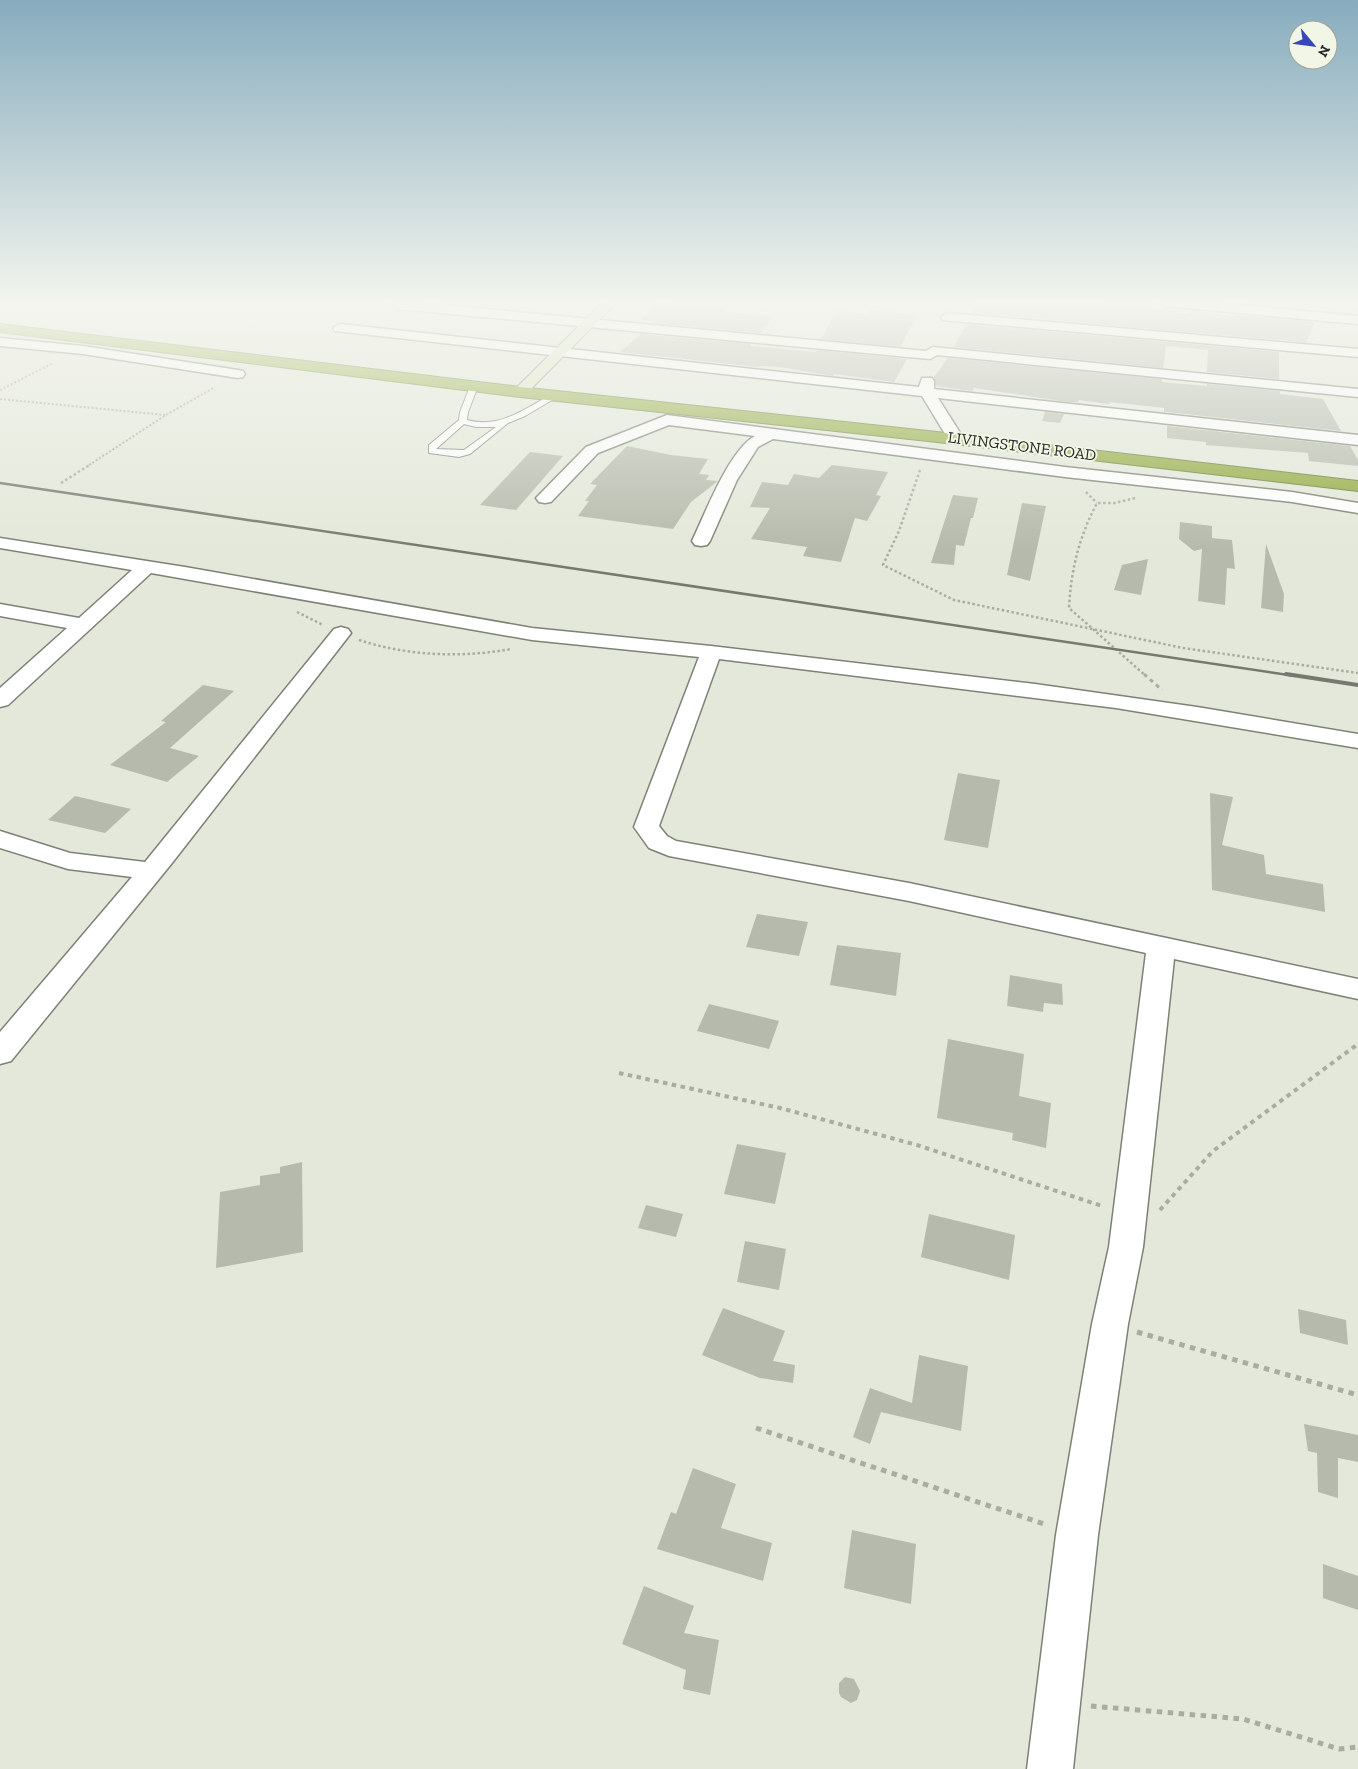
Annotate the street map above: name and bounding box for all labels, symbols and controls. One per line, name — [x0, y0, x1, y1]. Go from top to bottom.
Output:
north arrow — [1288, 20, 1338, 70]
text: N — [1314, 42, 1334, 60]
street label: LIVINGSTONE ROAD — [947, 427, 1097, 465]

